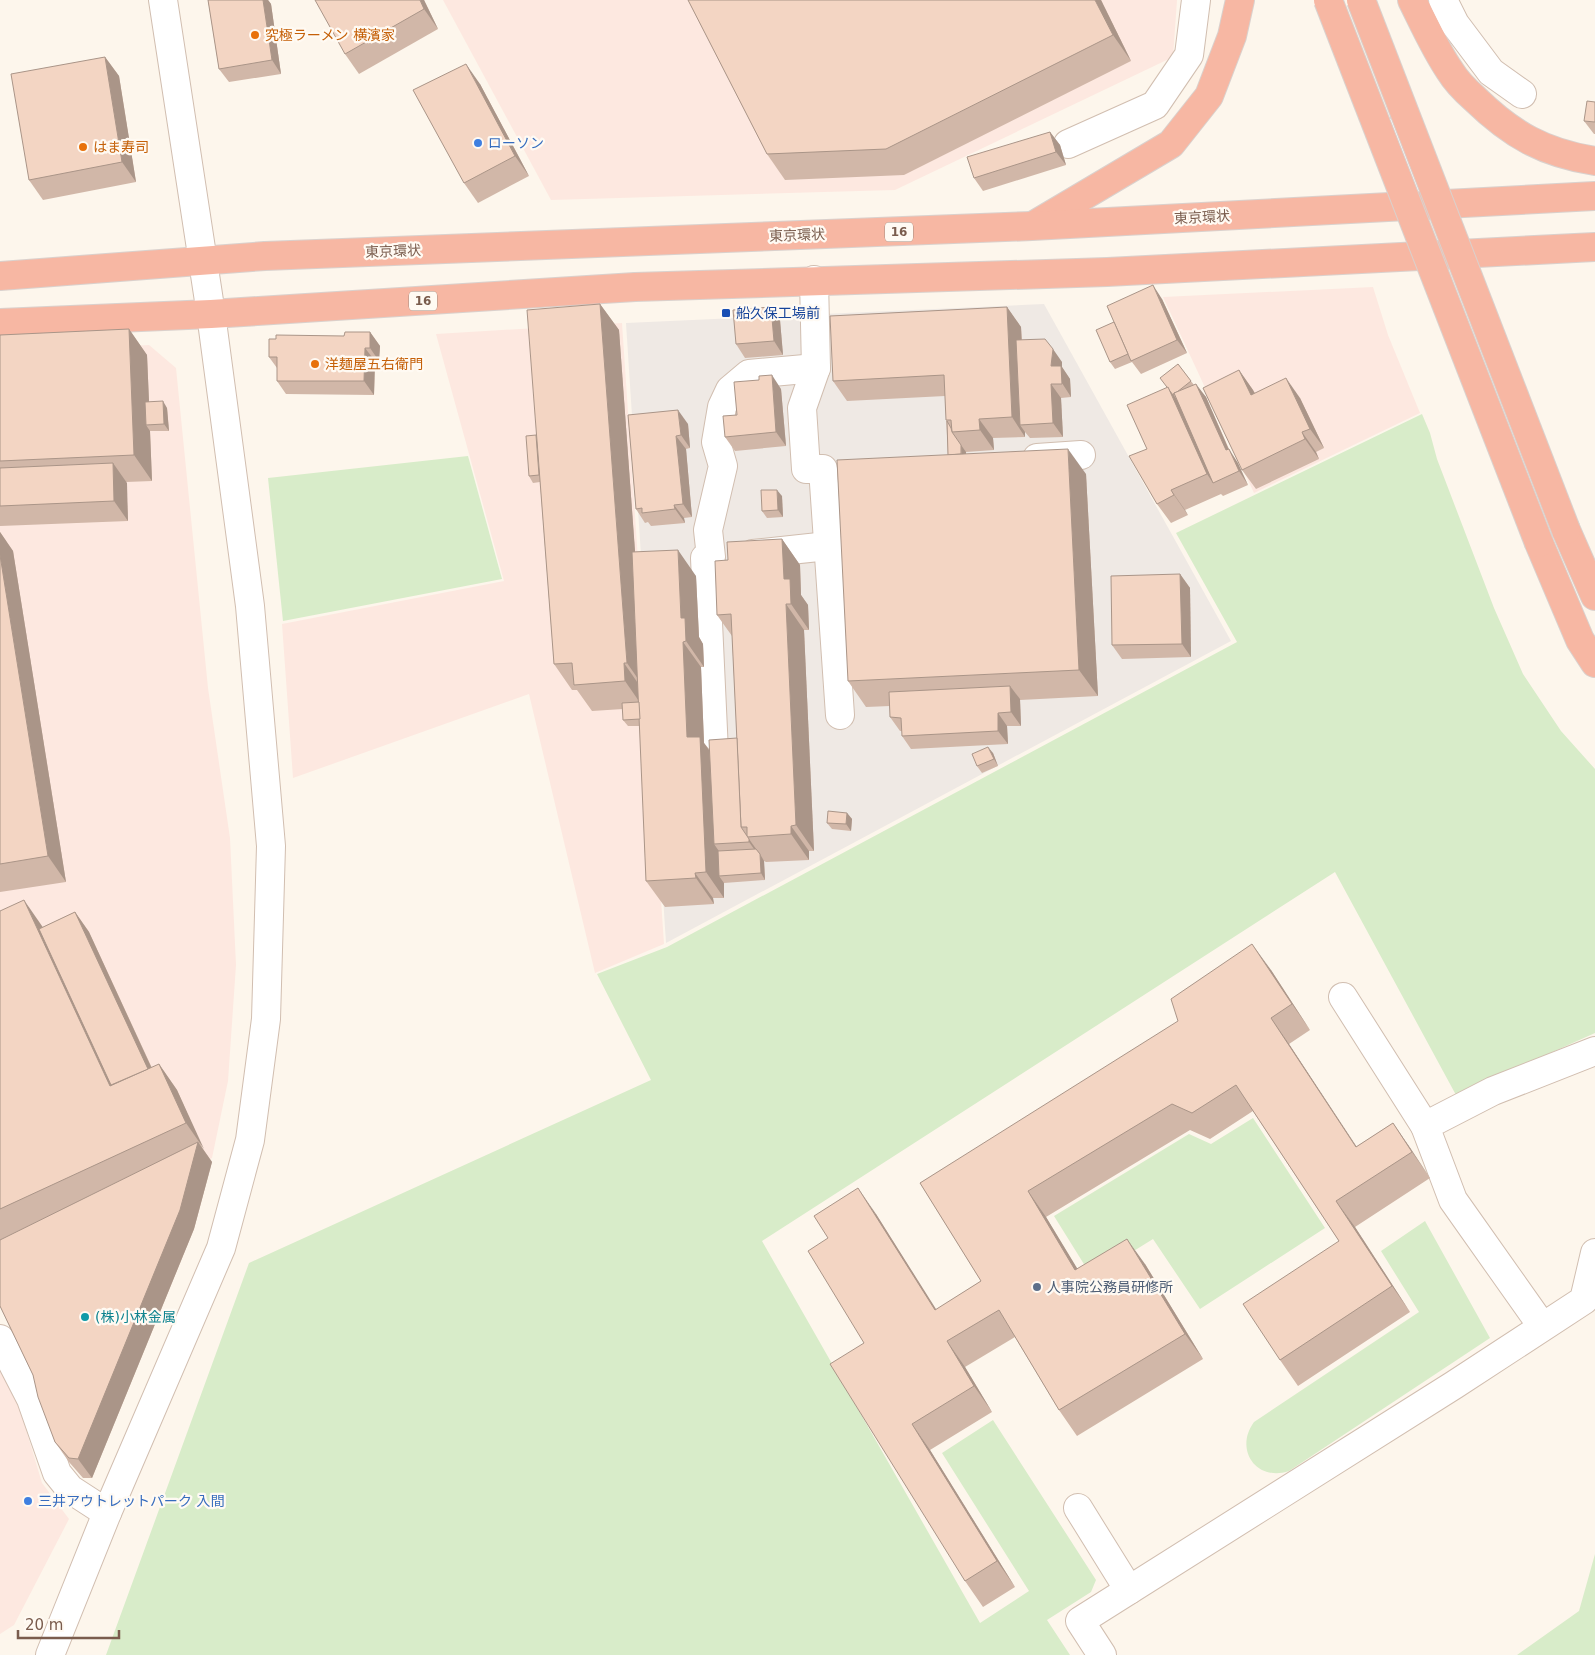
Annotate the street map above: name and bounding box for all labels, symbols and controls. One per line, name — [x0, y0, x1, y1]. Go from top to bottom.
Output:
place label: 究極ラーメン 横濱家 — [265, 27, 395, 43]
marker: 究極ラーメン 横濱家 — [249, 29, 261, 41]
place label: ローソン — [488, 135, 544, 151]
marker: ローソン — [472, 137, 484, 149]
place label: はま寿司 — [93, 139, 149, 155]
marker: はま寿司 — [77, 141, 89, 153]
street label: 東京環状 — [1174, 208, 1230, 226]
road number: 16 — [885, 222, 913, 242]
street label: 東京環状 — [769, 226, 825, 244]
street label: 東京環状 — [365, 242, 421, 260]
road number: 16 — [409, 292, 437, 310]
place label: 船久保工場前 — [736, 305, 820, 321]
marker: 船久保工場前 — [720, 307, 732, 319]
place label: 洋麺屋五右衛門 — [325, 356, 423, 372]
marker: 洋麺屋五右衛門 — [309, 358, 321, 370]
place label: 人事院公務員研修所 — [1047, 1279, 1173, 1295]
marker: 人事院公務員研修所 — [1031, 1281, 1043, 1293]
place label: (株)小林金属 — [95, 1309, 176, 1325]
marker: (株)小林金属 — [79, 1311, 91, 1323]
place label: 三井アウトレットパーク 入間 — [38, 1493, 224, 1509]
marker: 三井アウトレットパーク 入間 — [22, 1495, 34, 1507]
scale bar — [18, 1608, 119, 1640]
text: 20 m — [25, 1616, 63, 1634]

